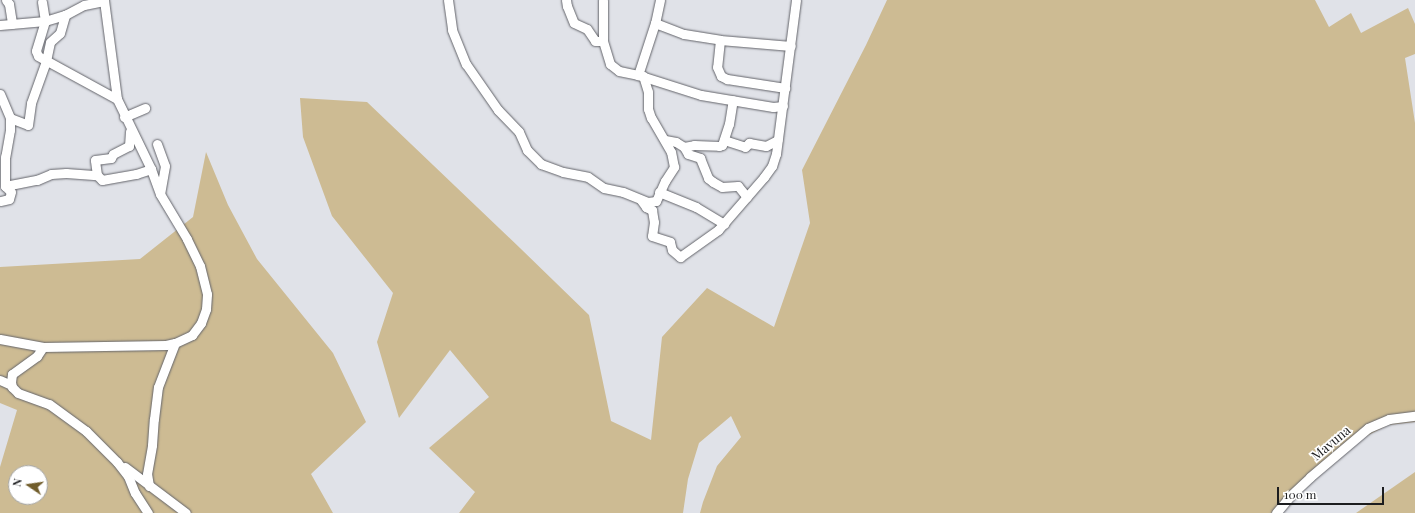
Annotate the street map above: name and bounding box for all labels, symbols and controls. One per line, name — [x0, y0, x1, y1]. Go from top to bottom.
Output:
street label: Mavuna — [1308, 422, 1354, 464]
north arrow — [8, 465, 48, 505]
text: N — [9, 477, 25, 488]
scale bar — [1279, 479, 1386, 505]
text: 100 m — [1284, 486, 1316, 502]

